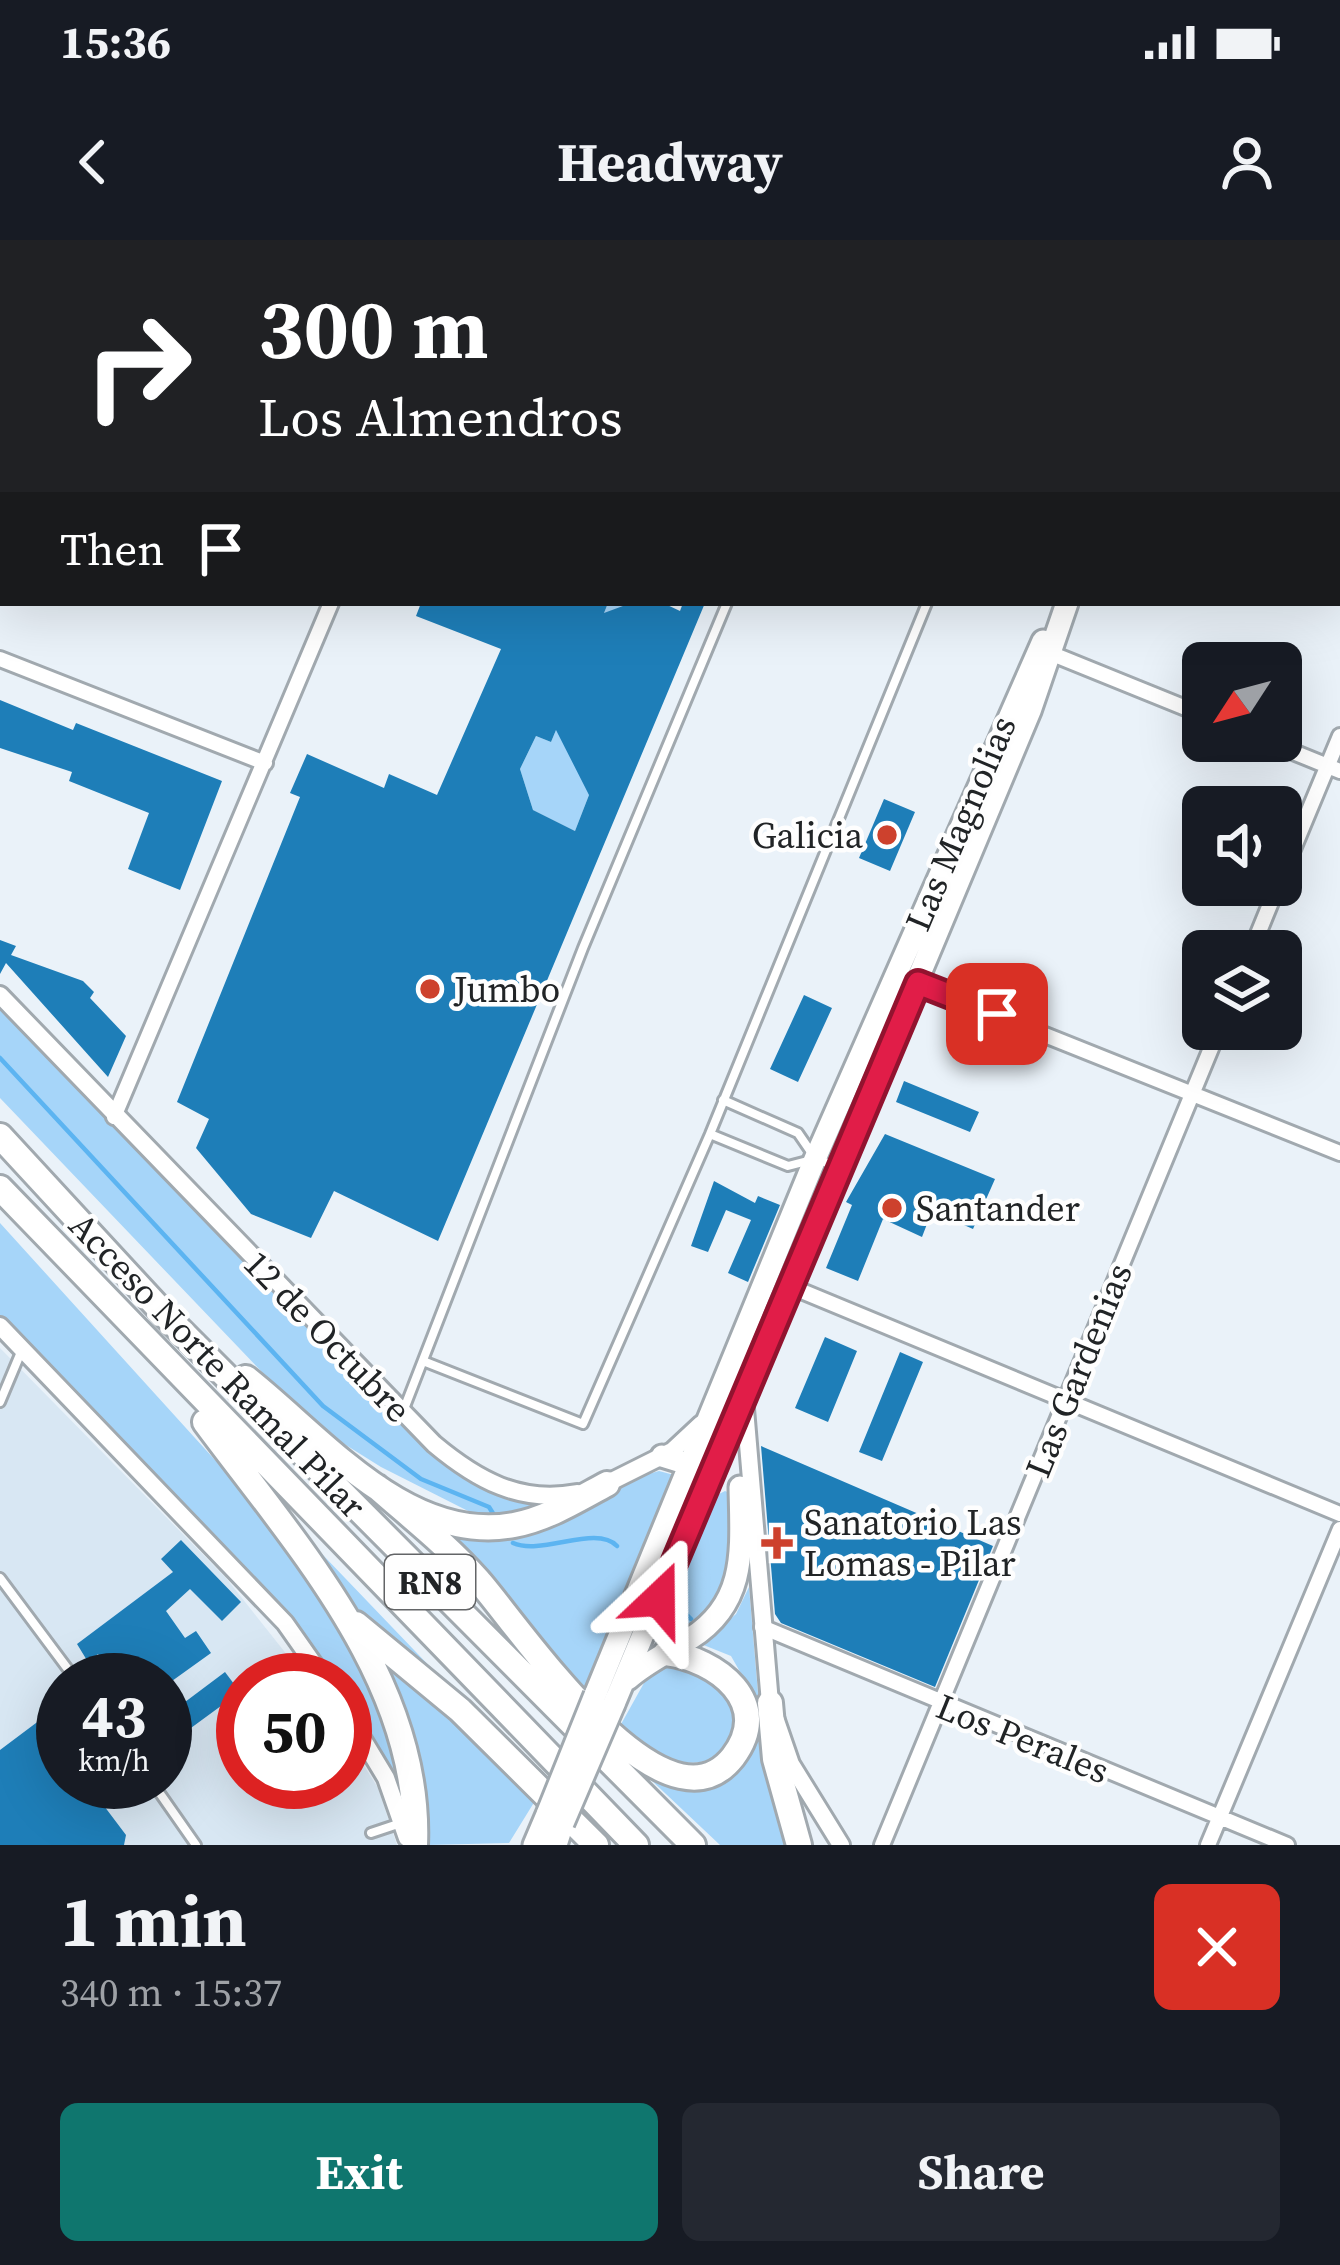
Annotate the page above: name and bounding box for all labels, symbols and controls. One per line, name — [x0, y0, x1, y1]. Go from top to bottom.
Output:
text: 15:36 — [60, 11, 171, 73]
text: Headway — [557, 125, 783, 199]
icon: back — [60, 129, 126, 195]
icon: person — [1214, 129, 1280, 195]
text: 300 m — [258, 271, 489, 386]
icon: right — [60, 288, 216, 444]
text: Los Almendros — [258, 380, 623, 454]
icon: arrive — [188, 516, 254, 582]
text: Then — [60, 518, 164, 580]
north arrow — [1182, 642, 1302, 762]
map controls — [1182, 642, 1302, 1050]
street label: Las Magnolias — [893, 708, 1028, 938]
button: sound — [1182, 786, 1302, 906]
place label: Galicia — [752, 811, 864, 860]
marker: Galicia — [874, 822, 900, 848]
button: layers — [1182, 930, 1302, 1050]
pin — [946, 963, 1048, 1065]
place label: Jumbo — [453, 965, 560, 1014]
marker: Jumbo — [417, 976, 443, 1002]
icon: arrive — [964, 981, 1030, 1047]
place label: Santander — [916, 1184, 1080, 1233]
marker: Santander — [879, 1195, 905, 1221]
street label: Acceso Norte Ramal Pilar — [58, 1202, 377, 1529]
street label: 12 de Octubre — [233, 1240, 422, 1433]
street label: Las Gardenias — [1013, 1256, 1144, 1484]
place label: Sanatorio Las Lomas - Pilar — [804, 1498, 1022, 1588]
marker: Sanatorio Las Lomas - Pilar — [761, 1527, 793, 1559]
position arrow — [596, 1536, 722, 1662]
road number: RN8 — [385, 1555, 475, 1609]
speed limit sign: 50 — [216, 1653, 372, 1809]
text: 43 — [81, 1675, 147, 1757]
street label: Los Perales — [929, 1682, 1116, 1795]
text: km/h — [78, 1740, 150, 1781]
text: 1 min — [60, 1871, 247, 1970]
button: close — [1154, 1884, 1280, 2010]
text: 340 m · 15:37 — [60, 1966, 282, 2019]
button: Exit — [60, 2103, 658, 2241]
button: Share — [682, 2103, 1280, 2241]

